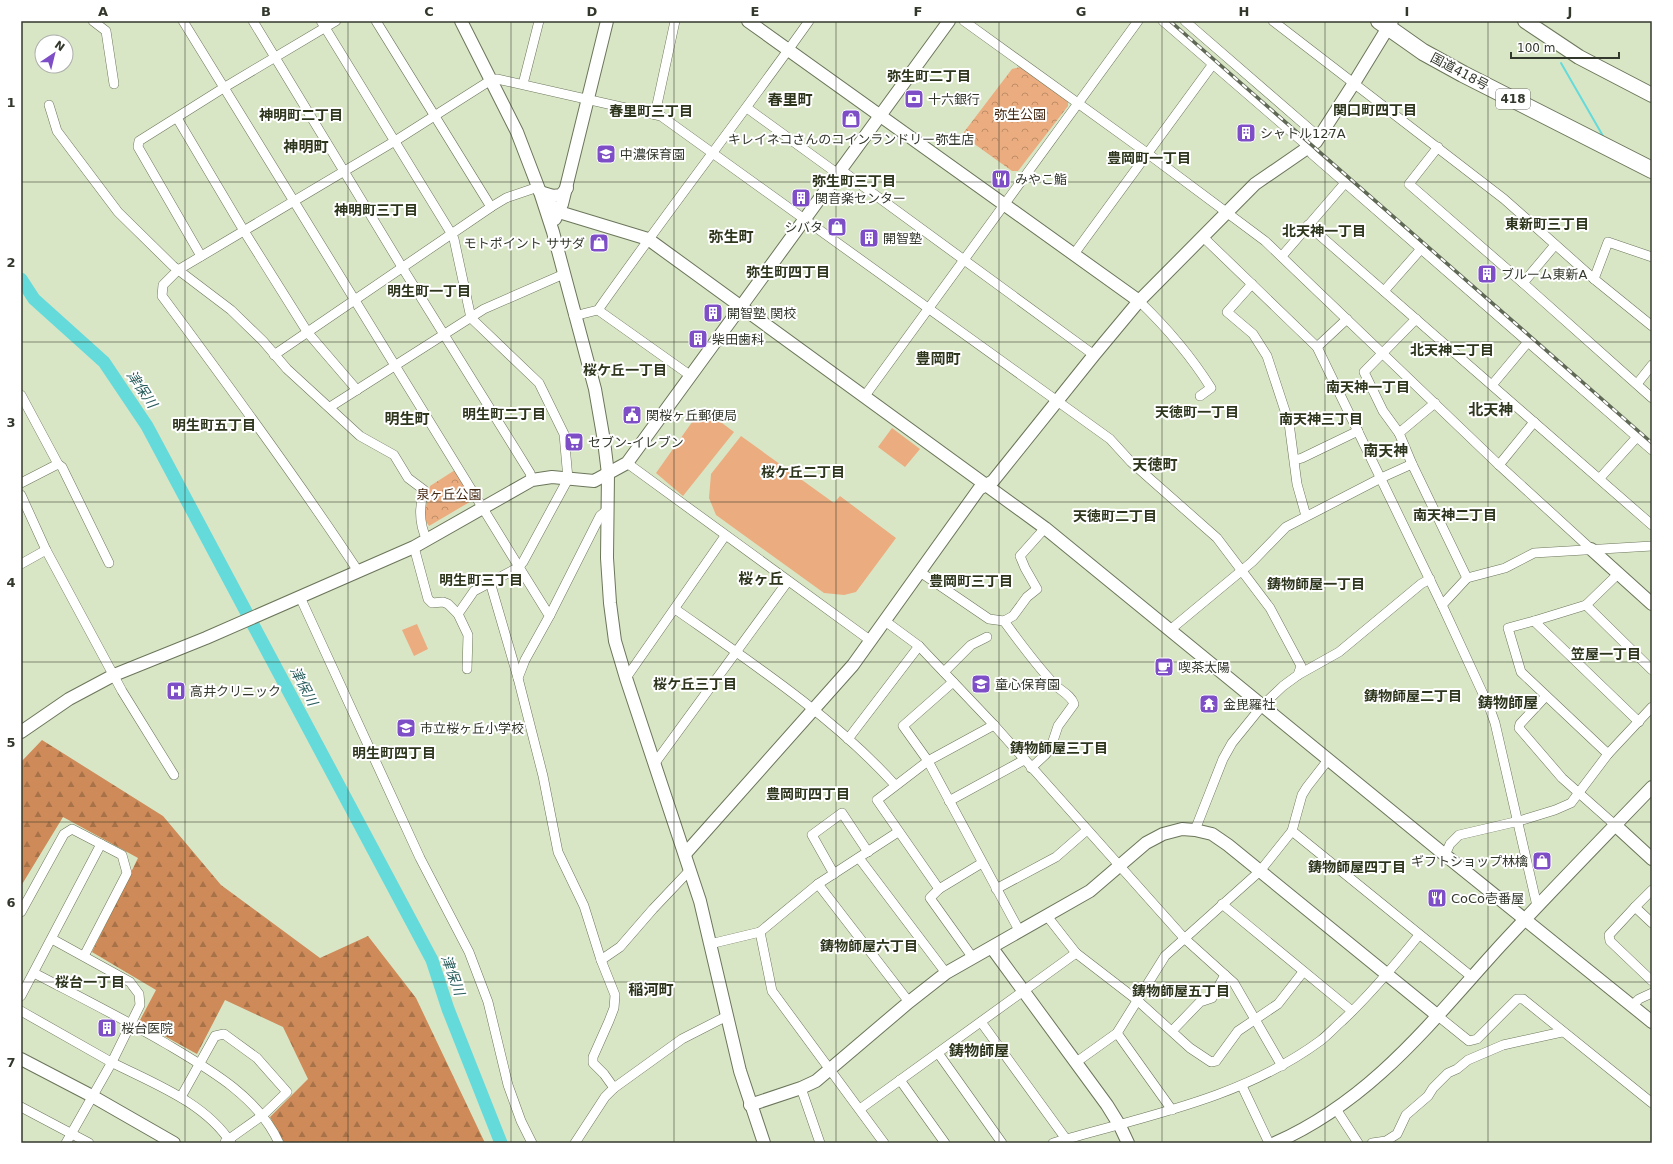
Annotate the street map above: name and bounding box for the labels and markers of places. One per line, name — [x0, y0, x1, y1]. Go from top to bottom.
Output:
bank icon: 十六銀行 — [903, 88, 925, 110]
place label: 十六銀行 — [928, 92, 980, 107]
shop icon: キレイネコさんのコインランドリー弥生店 — [840, 108, 862, 130]
building icon: シャトル127A — [1235, 122, 1257, 144]
place label: シャトル127A — [1260, 126, 1346, 141]
place label: キレイネコさんのコインランドリー弥生店 — [728, 132, 974, 147]
school or university icon: 中濃保育園 — [595, 143, 617, 165]
place label: 中濃保育園 — [620, 147, 685, 162]
restaurant icon: みやこ鮨 — [990, 168, 1012, 190]
place label: みやこ鮨 — [1015, 172, 1067, 187]
building icon: 関音楽センター — [790, 187, 812, 209]
place label: 関音楽センター — [815, 191, 906, 206]
shop icon: シバタ — [826, 216, 848, 238]
place label: シバタ — [784, 220, 823, 235]
building icon: 開智塾 — [858, 227, 880, 249]
place label: 開智塾 — [883, 231, 922, 246]
shop icon: モトポイント ササダ — [588, 232, 610, 254]
place label: モトポイント ササダ — [464, 236, 585, 251]
building icon: ブルーム東新A — [1476, 263, 1498, 285]
place label: ブルーム東新A — [1501, 267, 1588, 282]
building icon: 開智塾 関校 — [702, 302, 724, 324]
place label: 開智塾 関校 — [727, 306, 796, 321]
building icon: 柴田歯科 — [687, 328, 709, 350]
place label: 柴田歯科 — [712, 332, 764, 347]
public building icon: 関桜ヶ丘郵便局 — [621, 404, 643, 426]
place label: 関桜ヶ丘郵便局 — [646, 408, 737, 423]
supermarket icon: セブン-イレブン — [563, 431, 585, 453]
place label: セブン-イレブン — [588, 435, 684, 450]
cafe icon: 喫茶太陽 — [1153, 656, 1175, 678]
place label: 喫茶太陽 — [1178, 660, 1230, 675]
school or university icon: 童心保育園 — [970, 673, 992, 695]
place label: 童心保育園 — [995, 677, 1060, 692]
hospital icon: 高井クリニック — [165, 680, 187, 702]
place label: 高井クリニック — [190, 684, 281, 699]
temple icon: 金毘羅社 — [1198, 693, 1220, 715]
place label: 金毘羅社 — [1223, 697, 1275, 712]
school or university icon: 市立桜ヶ丘小学校 — [395, 717, 417, 739]
place label: 市立桜ヶ丘小学校 — [420, 721, 524, 736]
shop icon: ギフトショップ林檎 — [1531, 850, 1553, 872]
place label: ギフトショップ林檎 — [1411, 854, 1528, 869]
restaurant icon: CoCo壱番屋 — [1426, 887, 1448, 909]
place label: CoCo壱番屋 — [1451, 891, 1524, 906]
building icon: 桜台医院 — [96, 1017, 118, 1039]
place label: 桜台医院 — [121, 1021, 173, 1036]

